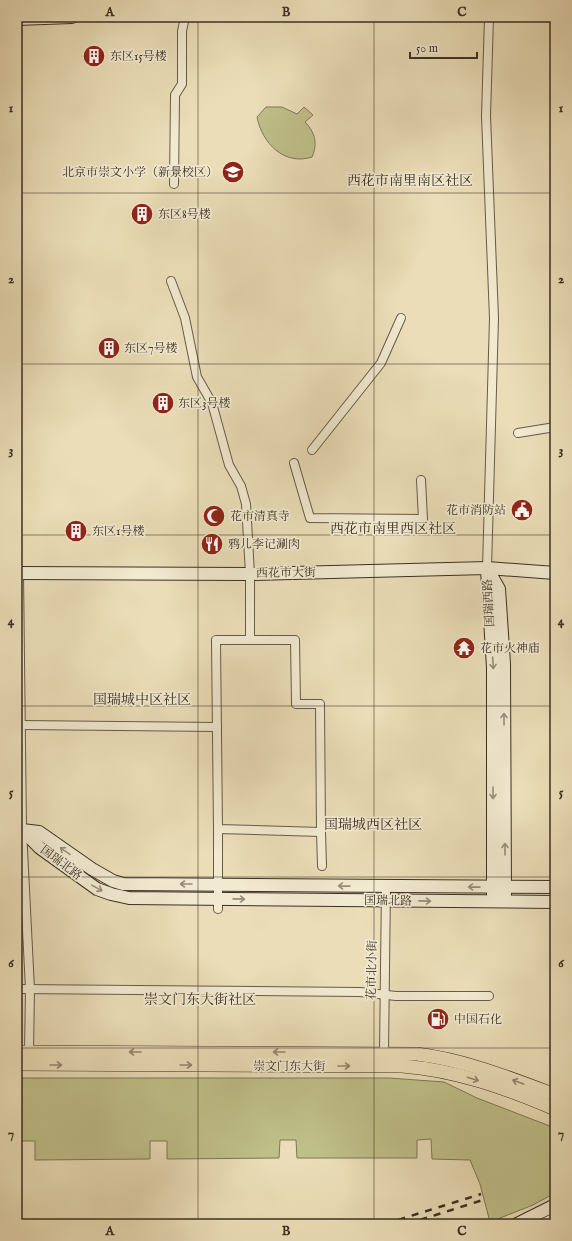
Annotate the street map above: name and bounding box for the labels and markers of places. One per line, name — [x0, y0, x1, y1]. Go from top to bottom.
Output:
building icon: 东区15号楼 — [81, 43, 107, 69]
place label: 东区15号楼 — [110, 49, 167, 64]
school or university icon: 北京市崇文小学（新景校区） — [220, 159, 246, 185]
place label: 北京市崇文小学（新景校区） — [62, 165, 218, 180]
building icon: 东区8号楼 — [129, 201, 155, 227]
place label: 东区8号楼 — [158, 207, 211, 222]
building icon: 东区7号楼 — [96, 335, 122, 361]
place label: 东区7号楼 — [124, 341, 178, 356]
building icon: 东区3号楼 — [150, 390, 176, 416]
place label: 东区3号楼 — [178, 396, 230, 411]
public building icon: 花市消防站 — [509, 497, 535, 523]
mosque icon: 花市清真寺 — [201, 503, 227, 529]
place label: 花市消防站 — [446, 503, 506, 518]
place label: 花市清真寺 — [230, 509, 290, 524]
building icon: 东区1号楼 — [63, 518, 89, 544]
place label: 东区1号楼 — [92, 524, 144, 539]
restaurant icon: 鸦儿李记涮肉 — [199, 531, 225, 557]
place label: 鸦儿李记涮肉 — [228, 537, 300, 552]
temple icon: 花市火神庙 — [451, 635, 477, 661]
place label: 花市火神庙 — [480, 641, 540, 656]
fuel station icon: 中国石化 — [425, 1006, 451, 1032]
place label: 中国石化 — [454, 1012, 502, 1027]

